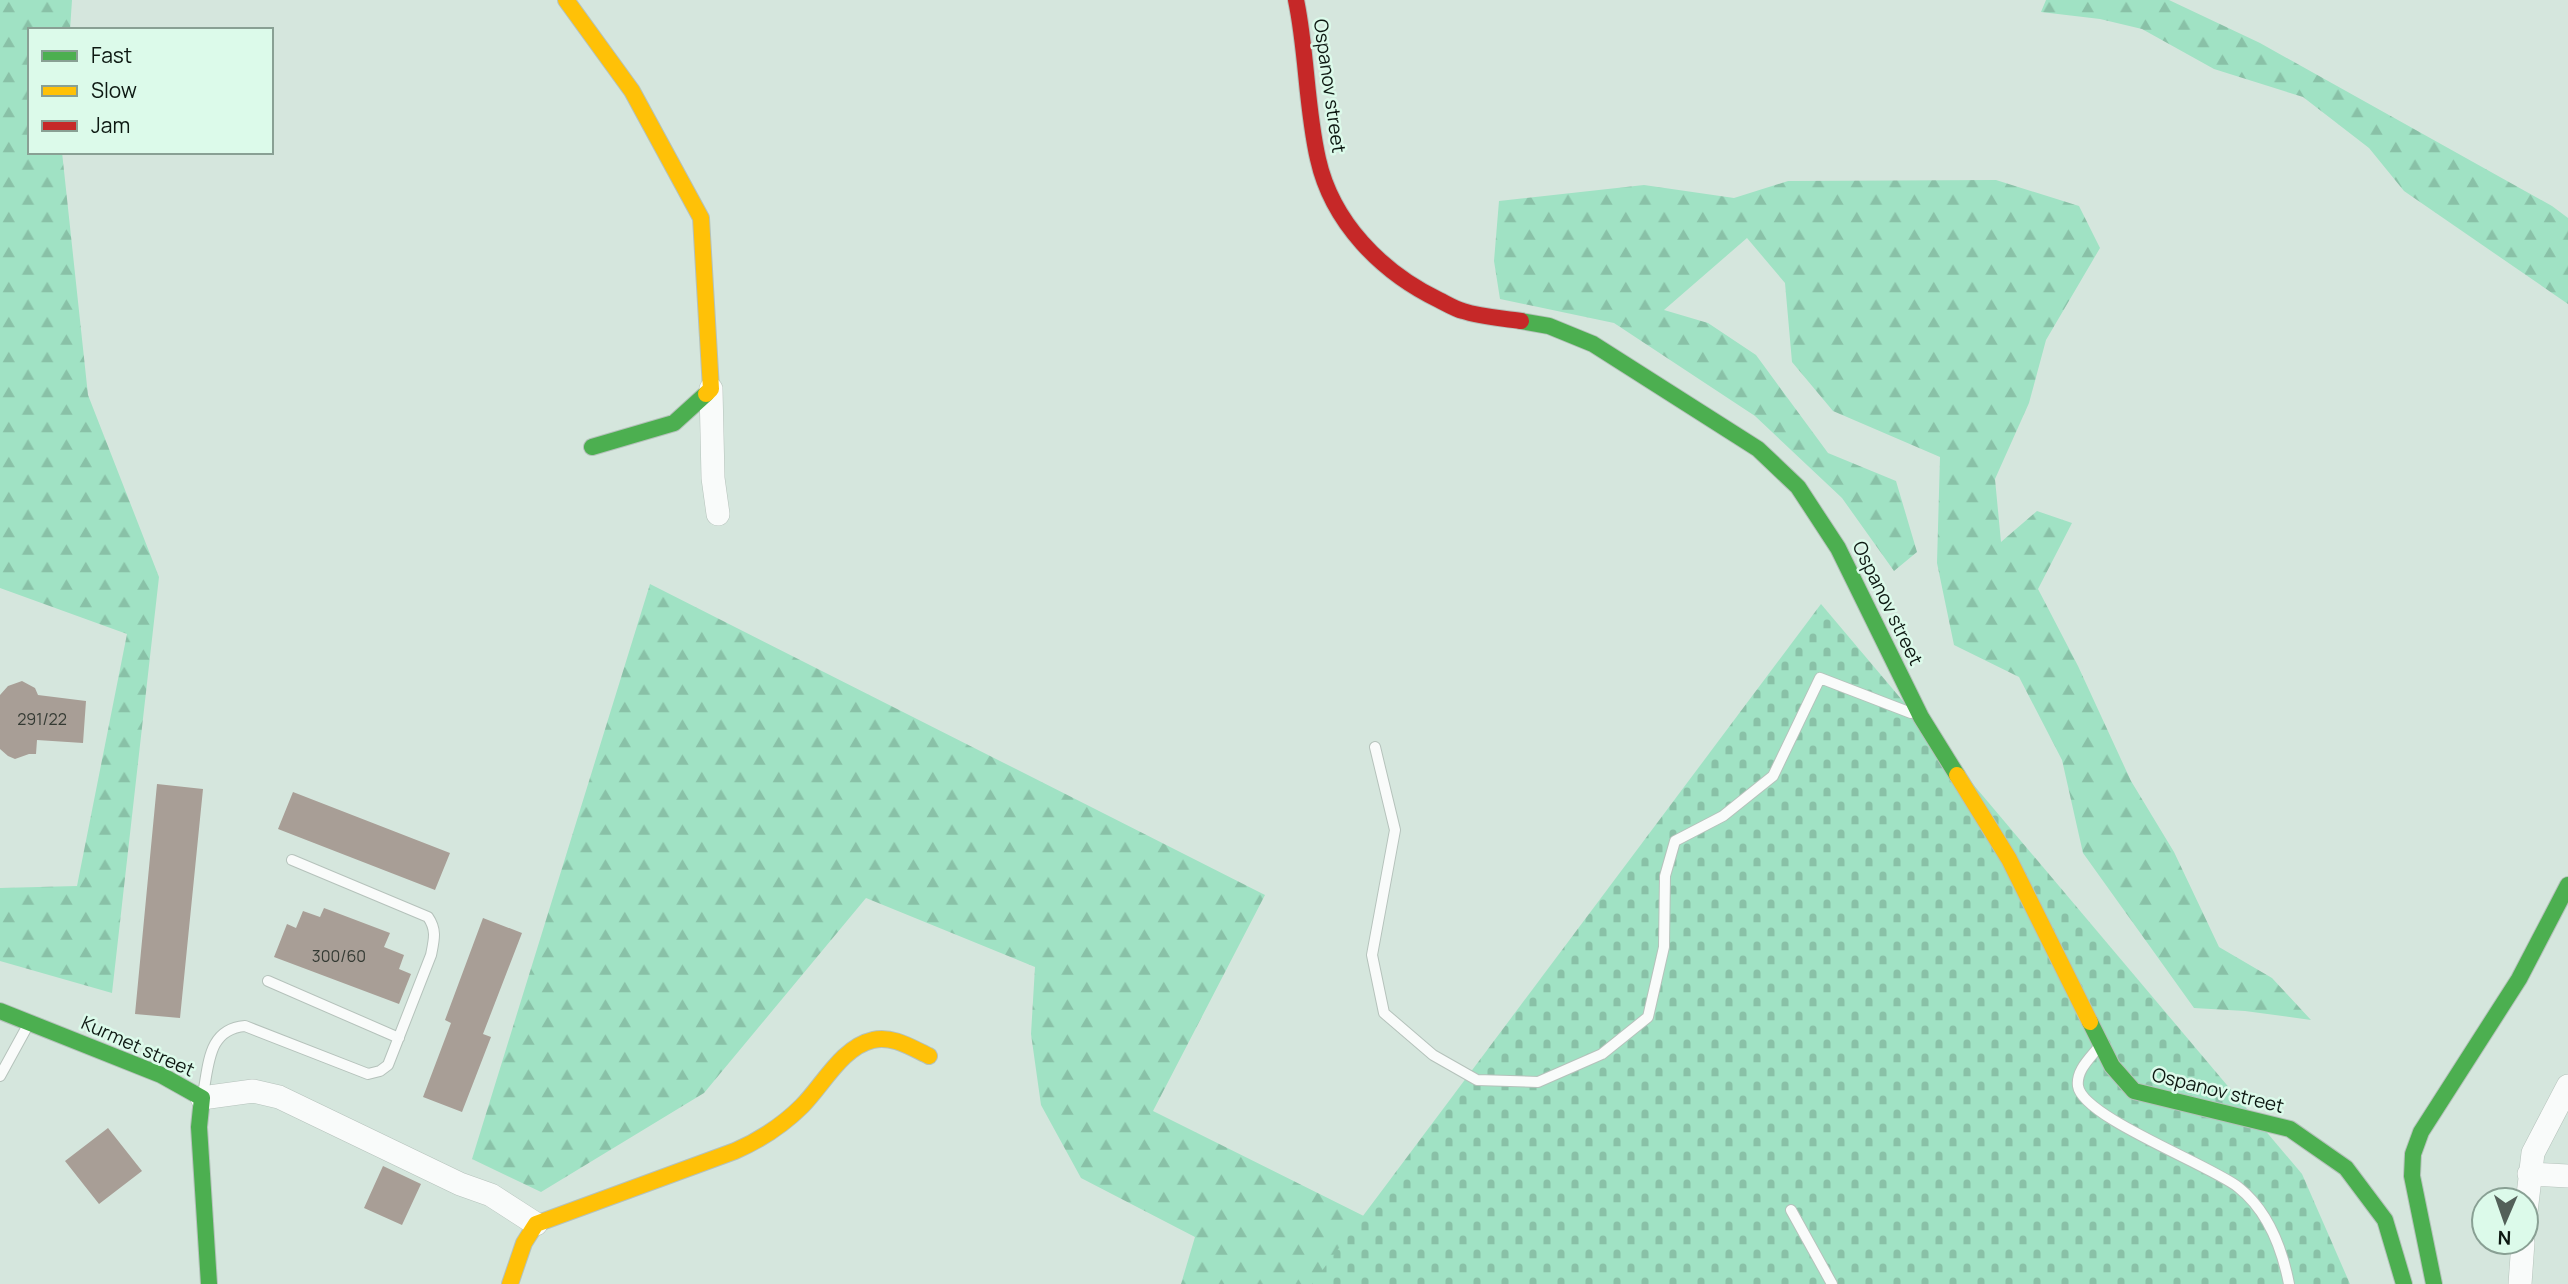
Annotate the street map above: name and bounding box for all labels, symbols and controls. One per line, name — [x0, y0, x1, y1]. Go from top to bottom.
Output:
street label: Ospanov street — [1308, 17, 1352, 155]
legend — [28, 28, 273, 154]
text: Fast — [91, 41, 132, 69]
text: Slow — [91, 76, 137, 104]
text: Jam — [91, 111, 130, 139]
street label: Ospanov street — [1847, 537, 1929, 669]
house number: 291/22 — [17, 708, 67, 730]
house number: 300/60 — [312, 945, 366, 967]
street label: Kurmet street — [77, 1009, 199, 1083]
street label: Ospanov street — [2149, 1061, 2287, 1119]
north arrow — [2470, 1186, 2540, 1256]
text: N — [2497, 1225, 2512, 1251]

